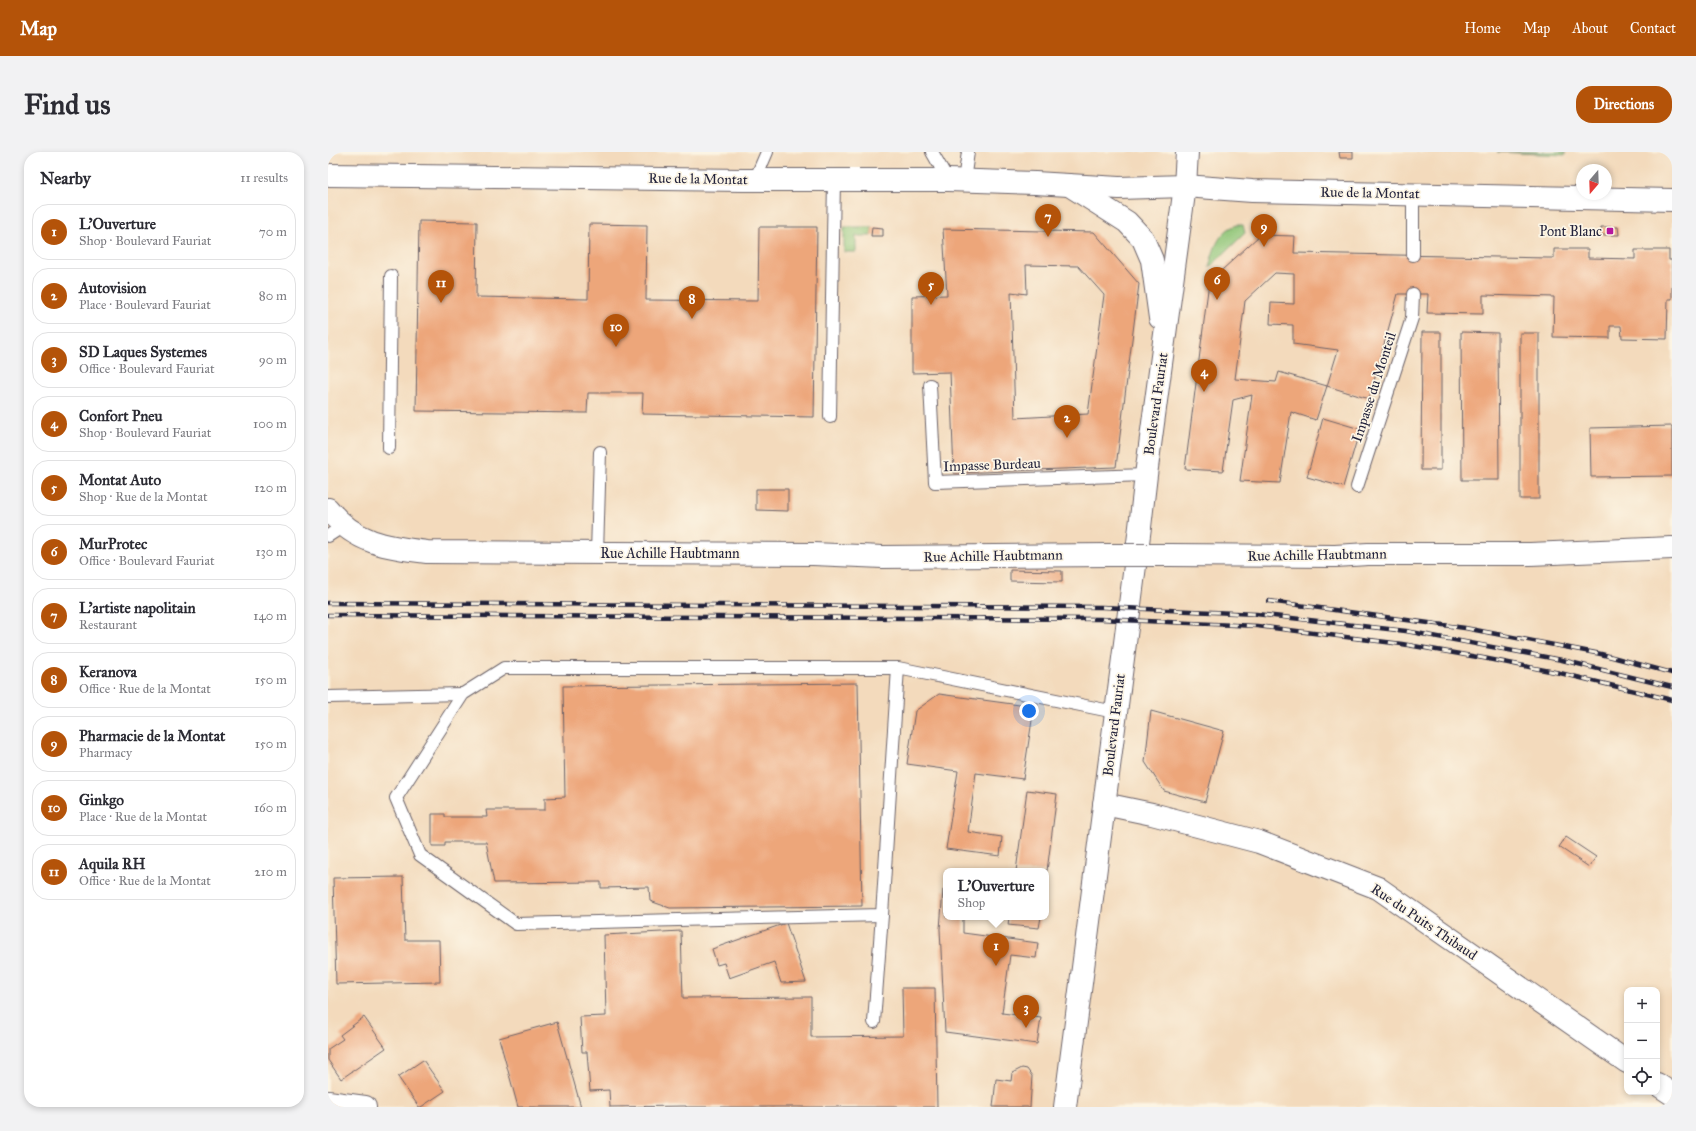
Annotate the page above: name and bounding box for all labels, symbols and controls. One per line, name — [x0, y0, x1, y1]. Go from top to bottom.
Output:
text: Map — [20, 17, 57, 40]
text: Home — [1464, 20, 1501, 37]
text: Map — [1523, 20, 1550, 37]
text: About — [1572, 20, 1608, 37]
text: Contact — [1630, 20, 1676, 37]
button: Directions — [1576, 86, 1672, 123]
text: Find us — [24, 87, 110, 122]
north arrow — [1576, 164, 1612, 200]
text: Nearby — [40, 168, 91, 189]
text: 11 results — [240, 170, 288, 186]
street label: Rue de la Montat — [648, 170, 748, 188]
street label: Rue de la Montat — [1320, 184, 1420, 202]
pin: 7 — [1035, 204, 1061, 237]
pin: 9 — [1251, 214, 1277, 247]
text: L'Ouverture — [79, 215, 156, 233]
place label: Pont Blanc — [1539, 223, 1602, 240]
text: 1 — [51, 224, 57, 240]
text: 70 m — [259, 224, 287, 240]
marker: Pont Blanc — [1605, 226, 1615, 236]
text: Shop · Boulevard Fauriat — [79, 233, 211, 249]
pin: 6 — [1204, 267, 1230, 300]
pin: 11 — [428, 270, 454, 303]
pin: 5 — [918, 272, 944, 305]
text: Autovision — [79, 279, 146, 297]
pin: 8 — [679, 286, 705, 319]
text: 2 — [51, 288, 57, 304]
text: 80 m — [259, 288, 287, 304]
text: Place · Boulevard Fauriat — [79, 297, 211, 313]
pin: 10 — [603, 314, 629, 347]
street label: Impasse du Monteil — [1348, 330, 1400, 444]
text: SD Laques Systemes — [79, 343, 207, 361]
text: 3 — [51, 352, 57, 368]
text: 90 m — [259, 352, 287, 368]
street label: Boulevard Fauriat — [1140, 352, 1172, 456]
pin: 4 — [1191, 359, 1217, 392]
text: Office · Boulevard Fauriat — [79, 361, 215, 377]
pin: 2 — [1054, 405, 1080, 438]
text: Confort Pneu — [79, 407, 163, 425]
text: 4 — [50, 416, 58, 432]
text: 100 m — [253, 416, 287, 432]
text: Shop · Boulevard Fauriat — [79, 425, 211, 441]
street label: Impasse Burdeau — [943, 455, 1042, 475]
text: Montat Auto — [79, 471, 161, 489]
text: 5 — [51, 480, 57, 496]
text: 120 m — [254, 480, 287, 496]
text: Shop · Rue de la Montat — [79, 489, 208, 505]
text: MurProtec — [79, 535, 147, 553]
text: 6 — [51, 544, 57, 560]
text: 130 m — [255, 544, 287, 560]
street label: Rue Achille Haubtmann — [600, 545, 740, 562]
street label: Rue Achille Haubtmann — [1247, 545, 1387, 565]
street label: Rue Achille Haubtmann — [923, 546, 1063, 566]
text: Office · Boulevard Fauriat — [79, 553, 215, 569]
text: L'artiste napolitain — [79, 599, 196, 617]
text: 7 — [51, 608, 57, 624]
text: 140 m — [253, 608, 287, 624]
text: Restaurant — [79, 617, 137, 633]
text: Keranova — [79, 663, 137, 681]
text: 8 — [51, 672, 57, 688]
text: 150 m — [255, 672, 287, 688]
street label: Boulevard Fauriat — [1099, 673, 1129, 777]
text: Office · Rue de la Montat — [79, 681, 211, 697]
your location — [1019, 701, 1039, 721]
text: Pharmacie de la Montat — [79, 727, 225, 745]
text: 9 — [51, 736, 57, 752]
text: 150 m — [255, 736, 287, 752]
text: Pharmacy — [79, 745, 132, 761]
text: Ginkgo — [79, 791, 124, 809]
text: 10 — [48, 800, 60, 816]
text: 160 m — [254, 800, 287, 816]
text: Place · Rue de la Montat — [79, 809, 207, 825]
text: Aquila RH — [79, 855, 145, 873]
text: 11 — [49, 864, 59, 880]
text: 210 m — [254, 864, 287, 880]
popup — [943, 868, 1049, 920]
text: Office · Rue de la Montat — [79, 873, 211, 889]
text: L'Ouverture — [958, 877, 1034, 895]
street label: Rue du Puits Thibaud — [1368, 880, 1480, 964]
text: Shop — [958, 895, 985, 911]
pin: 1 — [983, 933, 1009, 966]
map controls — [1624, 987, 1660, 1095]
button: + — [1624, 987, 1660, 1023]
pin: 3 — [1013, 995, 1039, 1028]
button: − — [1624, 1023, 1660, 1059]
button: locate — [1624, 1059, 1660, 1095]

